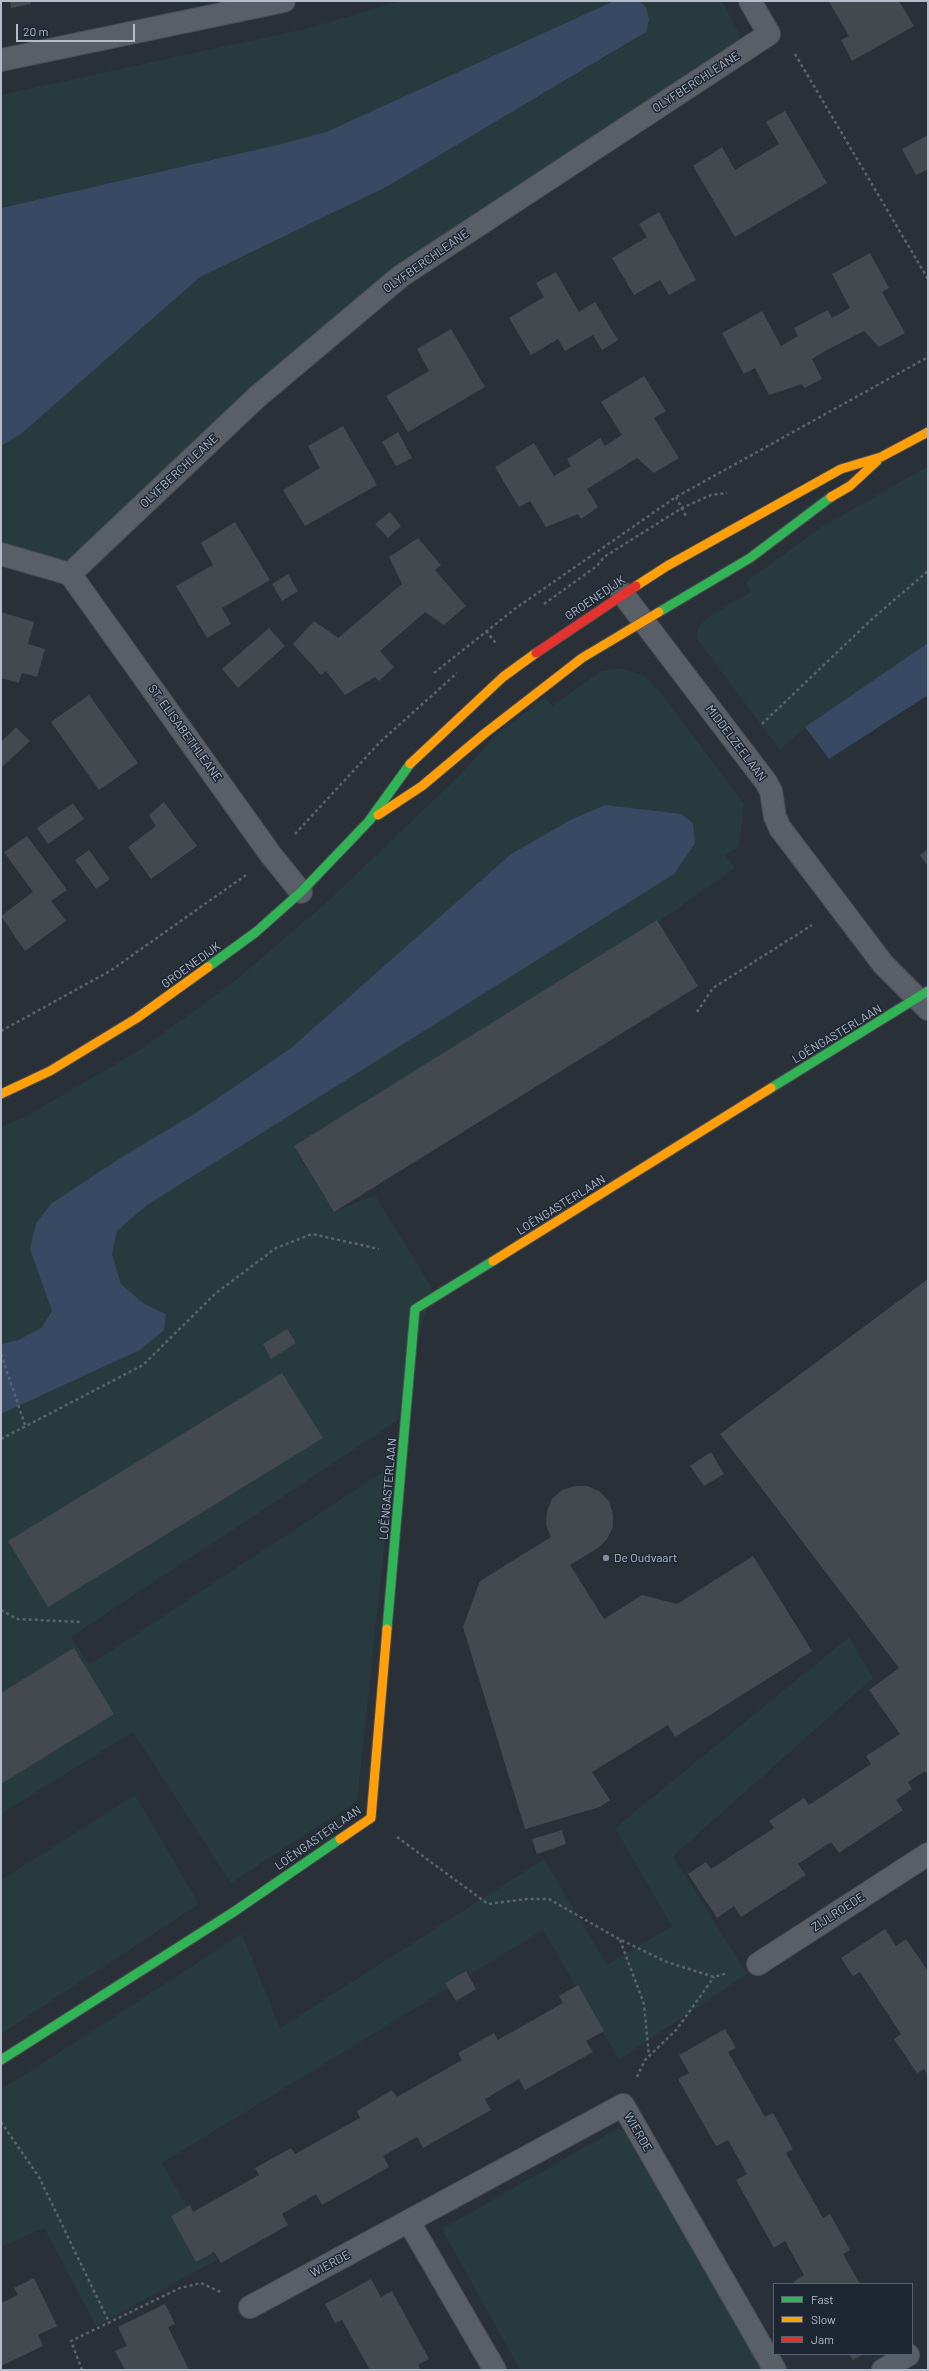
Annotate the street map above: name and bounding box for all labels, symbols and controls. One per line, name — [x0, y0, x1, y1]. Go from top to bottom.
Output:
scale bar — [18, 16, 137, 42]
text: 20 m — [23, 24, 49, 38]
street label: OLYFBERCHLEANE — [650, 48, 742, 116]
street label: OLYFBERCHLEANE — [380, 226, 472, 296]
street label: OLYFBERCHLEANE — [137, 431, 221, 511]
street label: GROENEDIJK — [562, 573, 628, 623]
street label: ST. ELISABETHLEANE — [145, 682, 225, 784]
street label: MIDDELZEELAAN — [703, 702, 769, 784]
street label: GROENEDIJK — [159, 939, 223, 991]
street label: LOËNGASTERLAAN — [790, 1002, 884, 1066]
street label: LOËNGASTERLAAN — [514, 1172, 608, 1238]
street label: LOËNGASTERLAAN — [376, 1438, 400, 1540]
place label: De Oudvaart — [614, 1551, 677, 1565]
marker: De Oudvaart — [601, 1553, 611, 1563]
street label: LOËNGASTERLAAN — [272, 1803, 364, 1873]
street label: ZIJLROEDE — [809, 1890, 867, 1934]
street label: WIERDE — [621, 2110, 655, 2154]
street label: WIERDE — [308, 2248, 352, 2280]
legend — [773, 2283, 913, 2355]
text: Fast — [811, 2292, 834, 2306]
text: Slow — [811, 2312, 836, 2326]
text: Jam — [811, 2332, 834, 2346]

